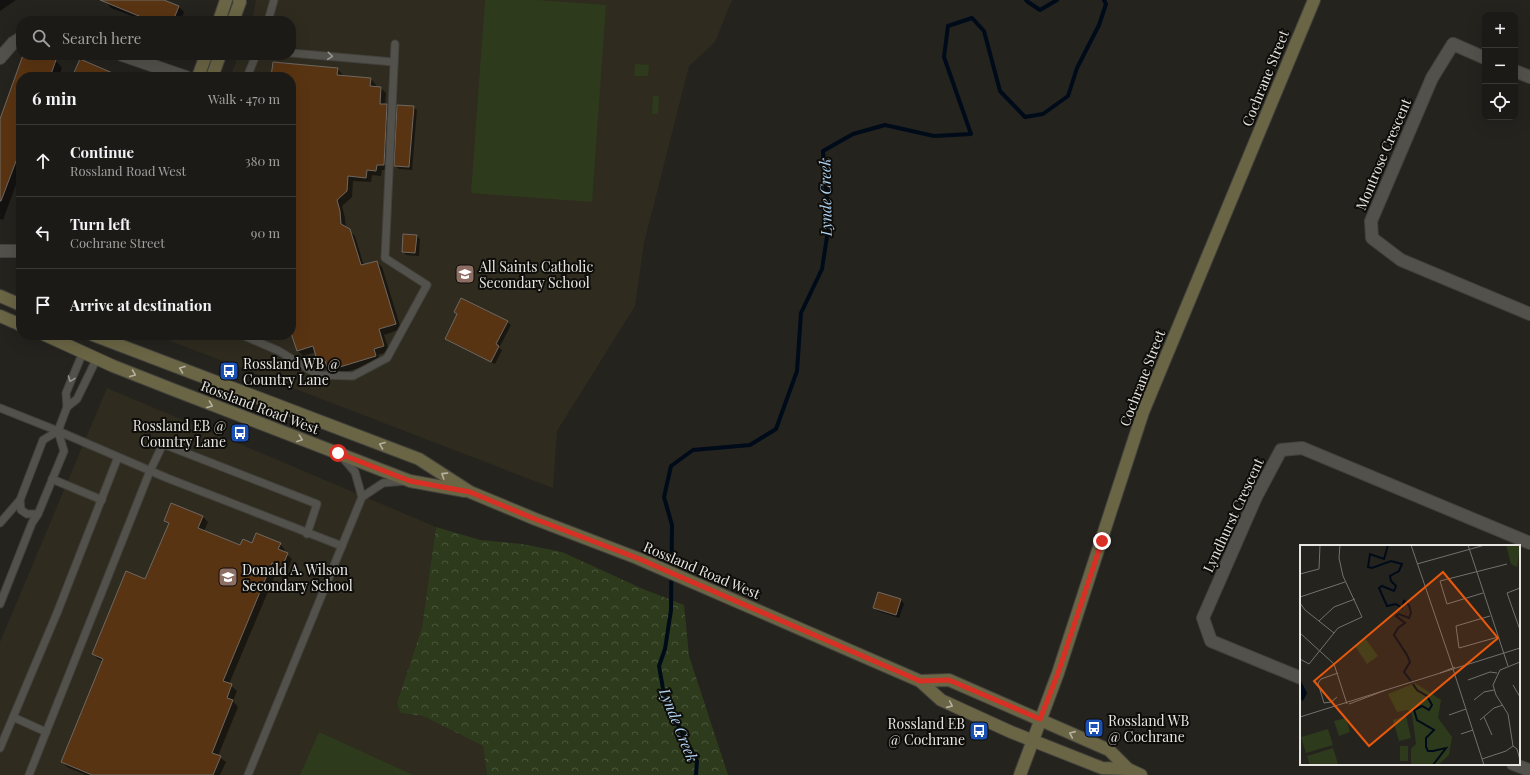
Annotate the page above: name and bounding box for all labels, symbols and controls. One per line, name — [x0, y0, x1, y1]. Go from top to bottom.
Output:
map controls — [1482, 12, 1518, 120]
button: + — [1482, 12, 1518, 48]
search box — [16, 16, 296, 60]
street label: Cochrane Street — [1237, 26, 1293, 129]
icon: search — [30, 27, 52, 49]
text: Search here — [62, 28, 141, 48]
button: − — [1482, 48, 1518, 84]
one-way arrow — [327, 52, 333, 61]
button: locate — [1482, 84, 1518, 120]
text: 6 min — [32, 87, 77, 109]
text: Walk · 470 m — [208, 90, 280, 107]
street label: Montrose Crescent — [1351, 94, 1415, 213]
text: Continue — [70, 142, 134, 162]
icon: ahead — [32, 150, 54, 172]
text: 380 m — [245, 152, 280, 169]
water label: Lynde Creek — [814, 157, 836, 237]
text: Rossland Road West — [70, 162, 186, 179]
text: Turn left — [70, 214, 131, 234]
icon: left — [32, 222, 54, 244]
text: 90 m — [251, 224, 280, 241]
text: Cochrane Street — [70, 234, 165, 251]
place label: All Saints Catholic Secondary School — [478, 257, 593, 292]
school or university icon: All Saints Catholic Secondary School — [454, 263, 476, 285]
icon: arrive — [32, 294, 54, 316]
text: Arrive at destination — [70, 295, 212, 315]
street label: Cochrane Street — [1115, 326, 1170, 429]
place label: Rossland WB @ Country Lane — [243, 354, 340, 389]
bus stop icon: Rossland WB @ Country Lane — [218, 360, 240, 382]
one-way arrow — [178, 366, 185, 374]
one-way arrow — [129, 369, 136, 377]
one-way arrow — [68, 375, 76, 382]
street label: Rossland Road West — [198, 376, 323, 439]
one-way arrow — [207, 400, 214, 408]
place label: Rossland EB @ Country Lane — [133, 416, 226, 451]
bus stop icon: Rossland EB @ Country Lane — [229, 422, 251, 444]
one-way arrow — [296, 434, 303, 442]
one-way arrow — [379, 441, 386, 449]
route start — [329, 444, 347, 462]
street label: Lyndhurst Crescent — [1198, 454, 1268, 575]
one-way arrow — [441, 472, 448, 480]
route end — [1093, 532, 1111, 550]
street label: Rossland Road West — [641, 537, 764, 604]
inset map — [1300, 545, 1520, 765]
place label: Donald A. Wilson Secondary School — [242, 560, 353, 595]
school or university icon: Donald A. Wilson Secondary School — [217, 566, 239, 588]
water label: Lynde Creek — [655, 684, 703, 765]
one-way arrow — [947, 700, 954, 708]
place label: Rossland WB @ Cochrane — [1108, 711, 1189, 746]
place label: Rossland EB @ Cochrane — [888, 714, 965, 749]
bus stop icon: Rossland WB @ Cochrane — [1083, 717, 1105, 739]
bus stop icon: Rossland EB @ Cochrane — [968, 720, 990, 742]
one-way arrow — [1069, 730, 1076, 738]

